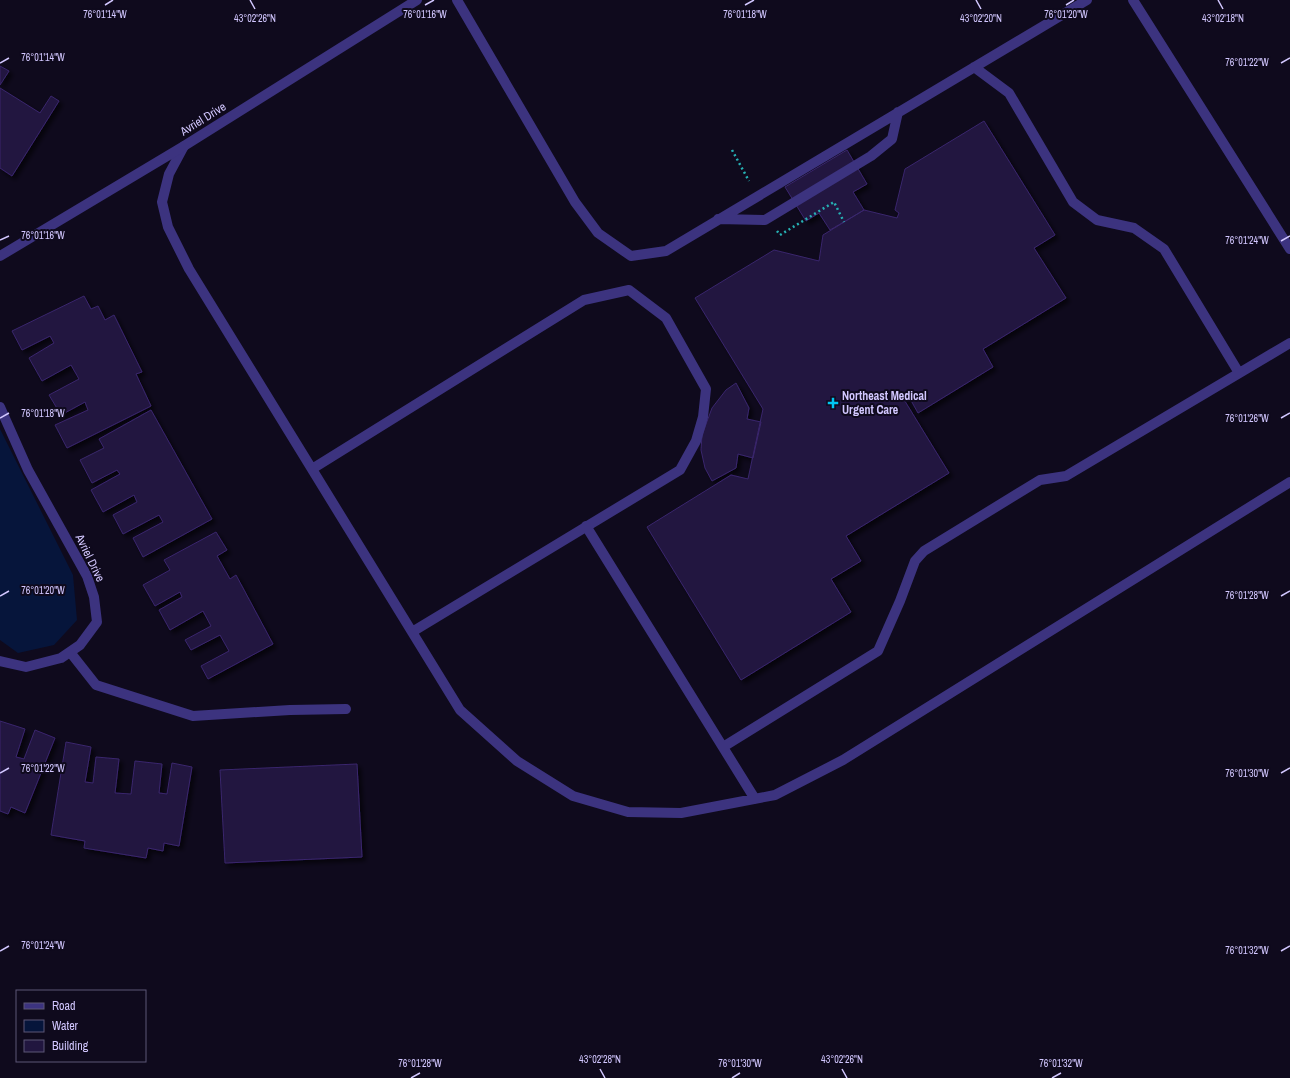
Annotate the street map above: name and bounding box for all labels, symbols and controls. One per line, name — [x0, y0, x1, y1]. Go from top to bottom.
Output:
text: 76°01'14"W — [83, 8, 127, 21]
text: 76°01'16"W — [403, 8, 447, 21]
text: 76°01'18"W — [723, 8, 767, 21]
text: 76°01'20"W — [1044, 8, 1088, 21]
text: 43°02'26"N — [234, 12, 276, 25]
text: 43°02'20"N — [960, 12, 1002, 25]
text: 43°02'18"N — [1202, 12, 1244, 25]
text: 76°01'14"W — [21, 51, 65, 64]
text: 76°01'22"W — [1225, 56, 1269, 69]
street label: Avriel Drive — [176, 99, 229, 140]
text: 76°01'16"W — [21, 229, 65, 242]
text: 76°01'24"W — [1225, 234, 1269, 247]
place label: Northeast Medical Urgent Care — [842, 388, 927, 418]
marker: Northeast Medical Urgent Care — [827, 397, 839, 409]
text: 76°01'18"W — [21, 407, 65, 420]
text: 76°01'26"W — [1225, 412, 1269, 425]
street label: Avriel Drive — [71, 531, 108, 585]
text: 76°01'20"W — [21, 584, 65, 597]
text: 76°01'28"W — [1225, 589, 1269, 602]
text: 76°01'22"W — [21, 762, 65, 775]
text: 76°01'30"W — [1225, 767, 1269, 780]
text: 76°01'24"W — [21, 939, 65, 952]
text: 76°01'32"W — [1225, 944, 1269, 957]
legend — [16, 990, 146, 1062]
text: Road — [52, 998, 76, 1014]
text: Water — [52, 1018, 79, 1034]
text: Building — [52, 1038, 89, 1054]
text: 43°02'28"N — [579, 1053, 621, 1066]
text: 43°02'26"N — [821, 1053, 863, 1066]
text: 76°01'28"W — [398, 1057, 442, 1070]
text: 76°01'30"W — [718, 1057, 762, 1070]
text: 76°01'32"W — [1039, 1057, 1083, 1070]

